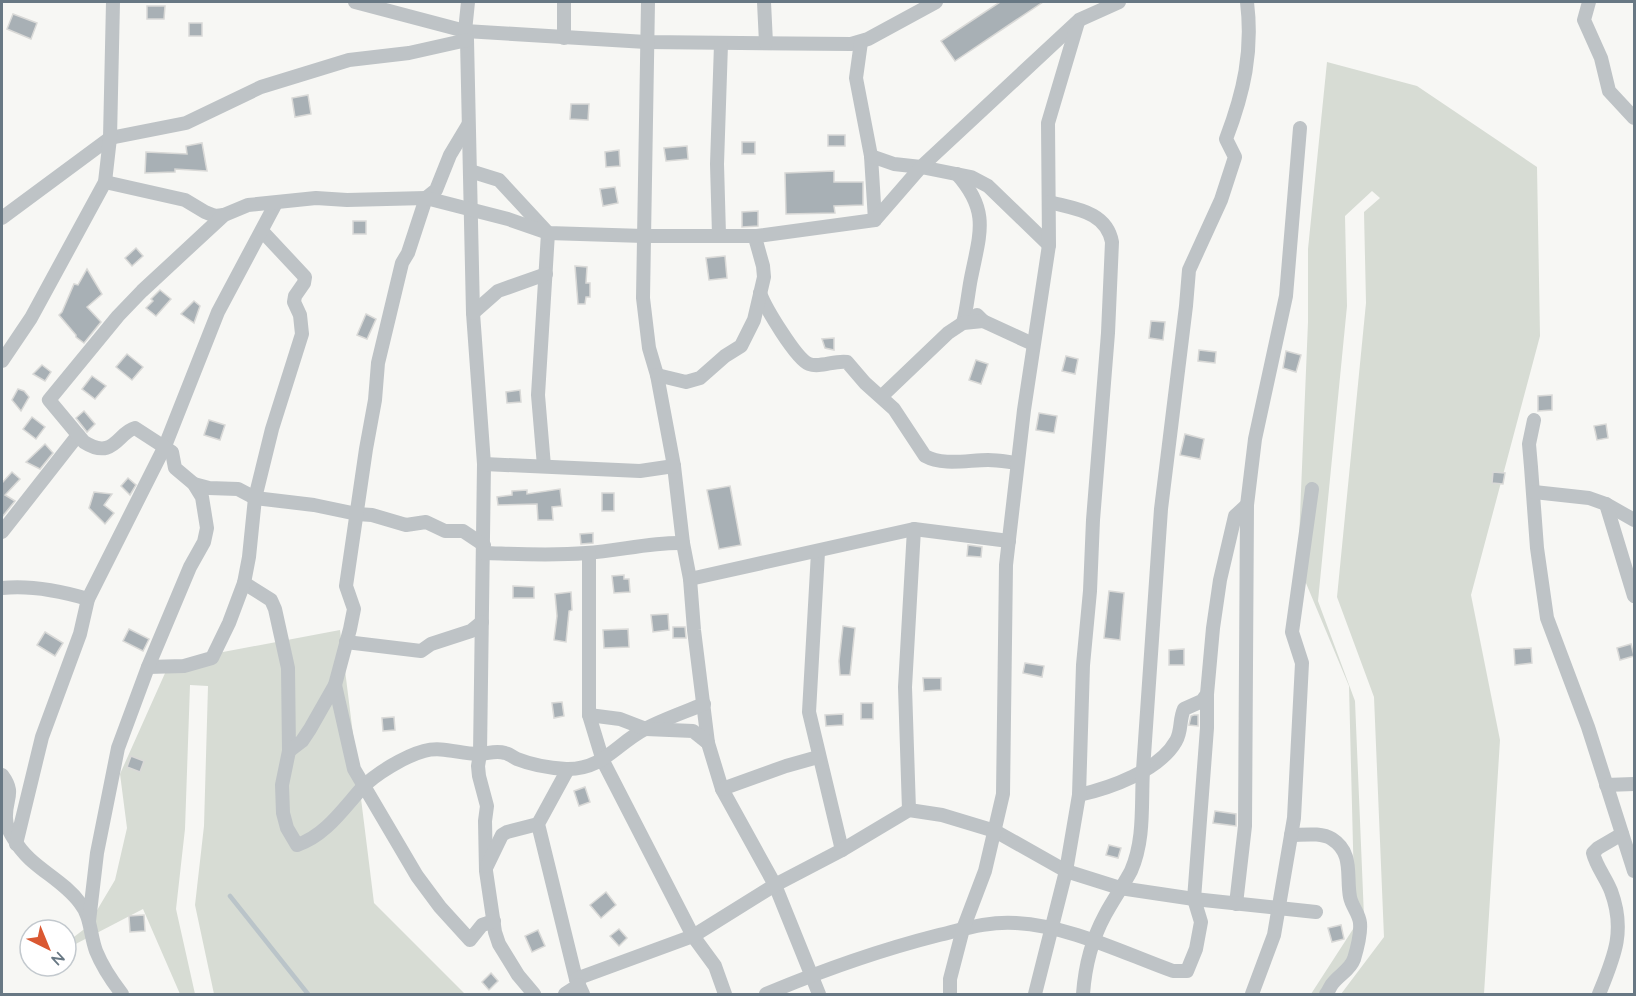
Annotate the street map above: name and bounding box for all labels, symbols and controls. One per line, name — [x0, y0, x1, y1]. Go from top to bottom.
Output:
north arrow — [18, 918, 78, 978]
text: N — [47, 948, 69, 970]

